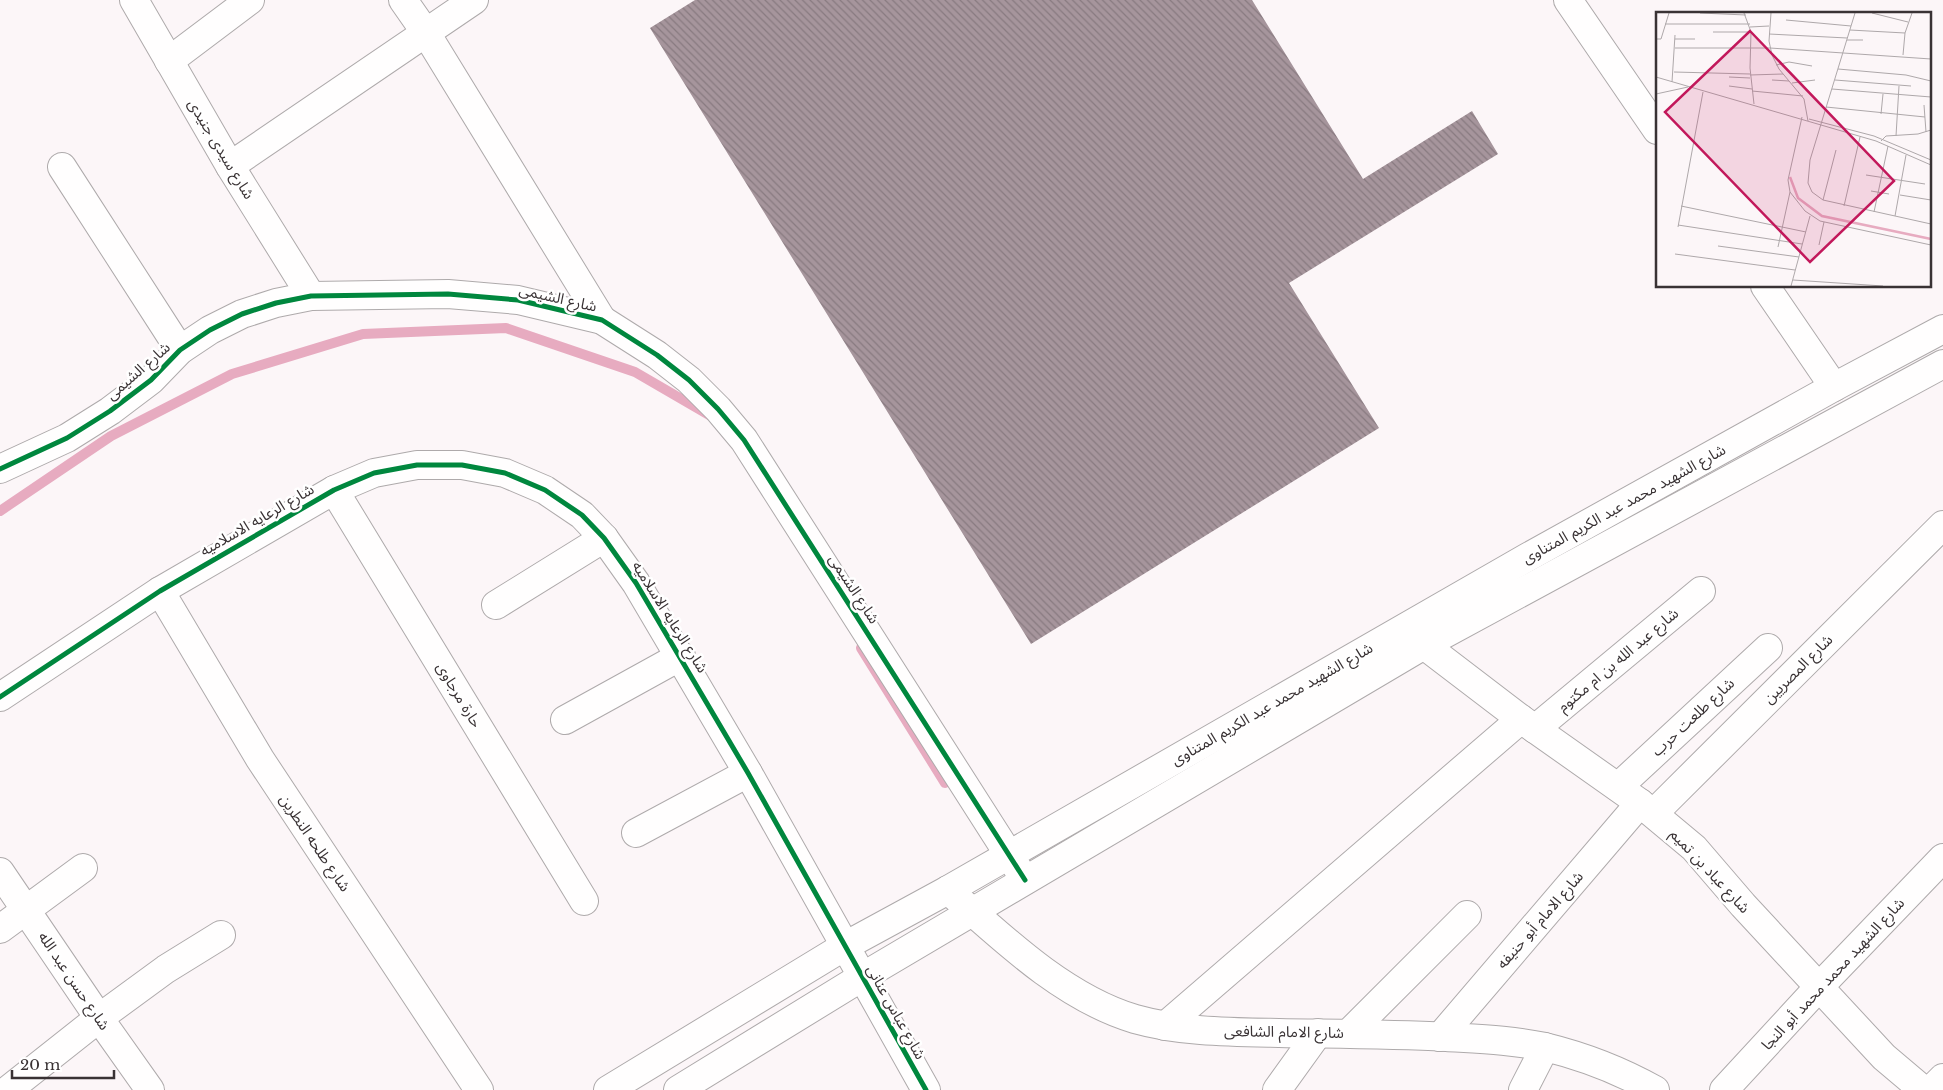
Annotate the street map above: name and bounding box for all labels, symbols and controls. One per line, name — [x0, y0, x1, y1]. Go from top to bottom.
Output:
inset map — [1656, 12, 1930, 288]
street label: شارع سيدى جنيدى — [181, 95, 259, 204]
street label: شارع الشيمى — [517, 279, 599, 319]
street label: شارع الشيمى — [102, 337, 176, 406]
street label: شارع الشهيد محمد عبد الكريم المتناوى — [1519, 439, 1730, 570]
street label: شارع الرعايه الاسلاميه — [196, 479, 319, 562]
street label: شارع الشيمى — [822, 550, 884, 629]
street label: شارع الرعايه الاسلاميه — [626, 557, 713, 678]
street label: شارع عبد الله بن ام مكتوم — [1553, 603, 1684, 718]
street label: شارع المصريين — [1759, 630, 1839, 709]
street label: شارع الشهيد محمد عبد الكريم المتناوى — [1168, 638, 1378, 772]
street label: حارة مرجاوى — [432, 659, 486, 731]
street label: شارع طلعت حرب — [1647, 673, 1740, 762]
street label: شارع طلحه النطرين — [273, 790, 355, 897]
street label: شارع عباد بن تميم — [1664, 824, 1754, 919]
street label: شارع الامام أبو حنيفه — [1492, 867, 1590, 974]
street label: شارع الشهيد محمد محمد أبو النجا — [1757, 893, 1911, 1056]
street label: شارع حسن عبد الله — [32, 928, 114, 1035]
street label: شارع عباس عنانى — [860, 961, 930, 1064]
street label: شارع الامام الشافعى — [1224, 1021, 1344, 1045]
scale bar — [12, 1048, 115, 1080]
text: 20 m — [20, 1055, 60, 1074]

